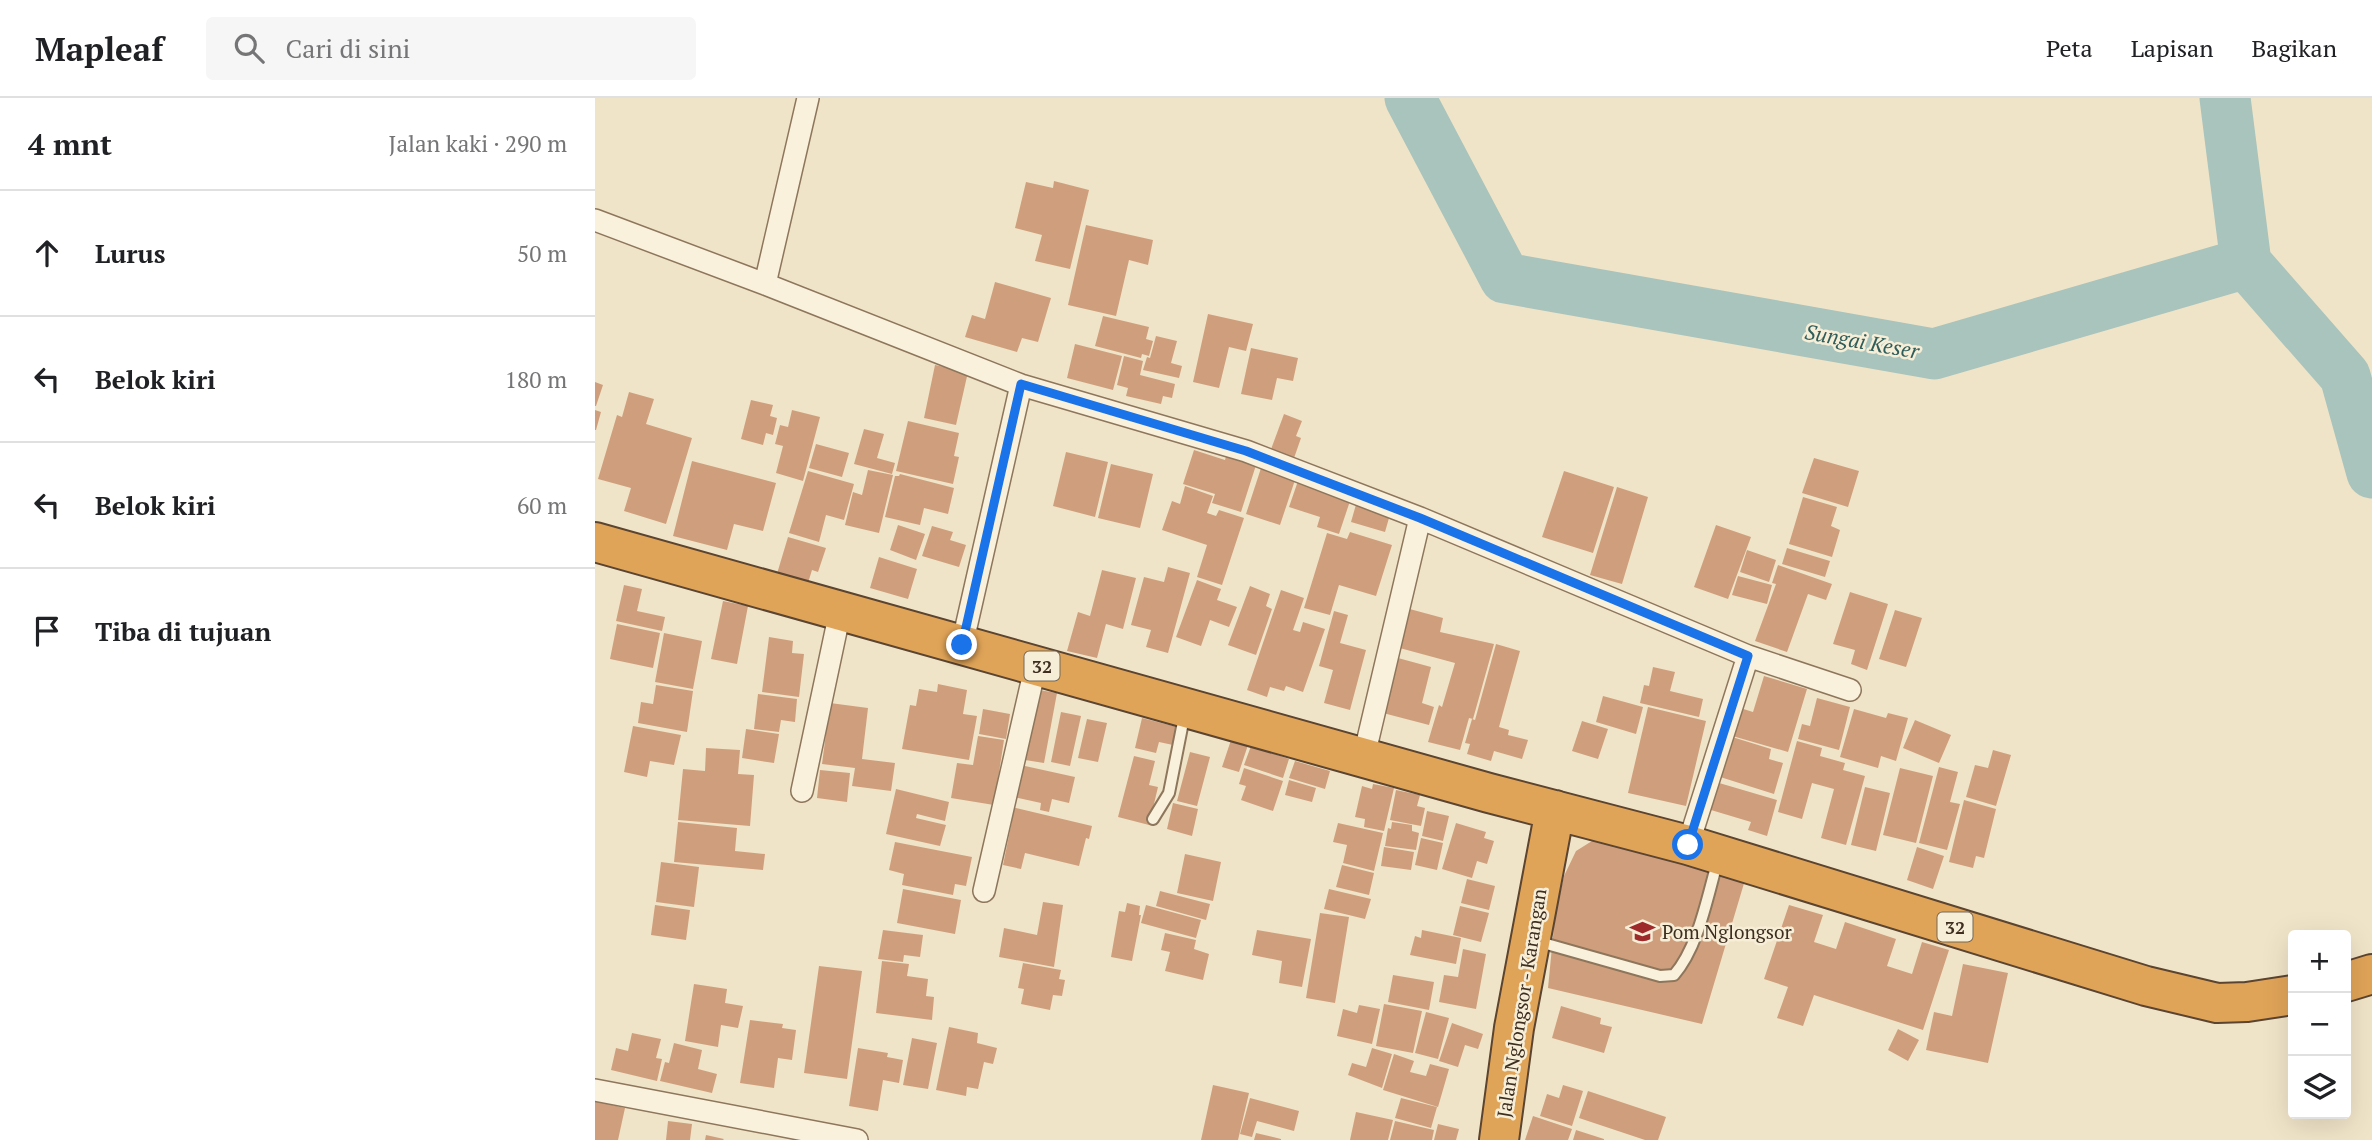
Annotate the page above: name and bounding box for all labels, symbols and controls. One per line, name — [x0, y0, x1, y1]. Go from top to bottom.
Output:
search box — [206, 17, 696, 80]
text: Mapleaf — [35, 27, 164, 70]
icon: search — [230, 29, 268, 67]
text: Cari di sini — [286, 31, 410, 65]
text: Peta — [2046, 32, 2093, 64]
text: Lapisan — [2131, 32, 2214, 64]
text: Bagikan — [2252, 32, 2337, 64]
text: 4 mnt — [28, 124, 112, 164]
text: Jalan kaki · 290 m — [389, 128, 567, 159]
icon: ahead — [28, 234, 66, 272]
text: Lurus — [95, 236, 165, 270]
text: 50 m — [517, 238, 567, 269]
water label: Sungai Keser — [1803, 317, 1922, 365]
icon: left — [28, 360, 66, 398]
text: Belok kiri — [95, 362, 216, 396]
text: 180 m — [505, 364, 567, 395]
icon: left — [28, 486, 66, 524]
text: Belok kiri — [95, 488, 216, 522]
text: 60 m — [517, 490, 567, 521]
icon: arrive — [28, 612, 66, 650]
text: Tiba di tujuan — [95, 614, 271, 648]
route end — [946, 629, 977, 660]
road number: 32 — [1025, 652, 1059, 680]
route start — [1672, 829, 1703, 860]
street label: Jalan Nglongsor - Karangan — [1491, 887, 1551, 1119]
road number: 32 — [1937, 912, 1973, 942]
school or university icon: Pom Nglongsor — [1628, 917, 1656, 945]
place label: Pom Nglongsor — [1662, 919, 1792, 944]
map controls — [2288, 930, 2351, 1119]
button: + — [2288, 930, 2351, 993]
button: − — [2288, 993, 2351, 1056]
button: layers — [2288, 1056, 2351, 1119]

